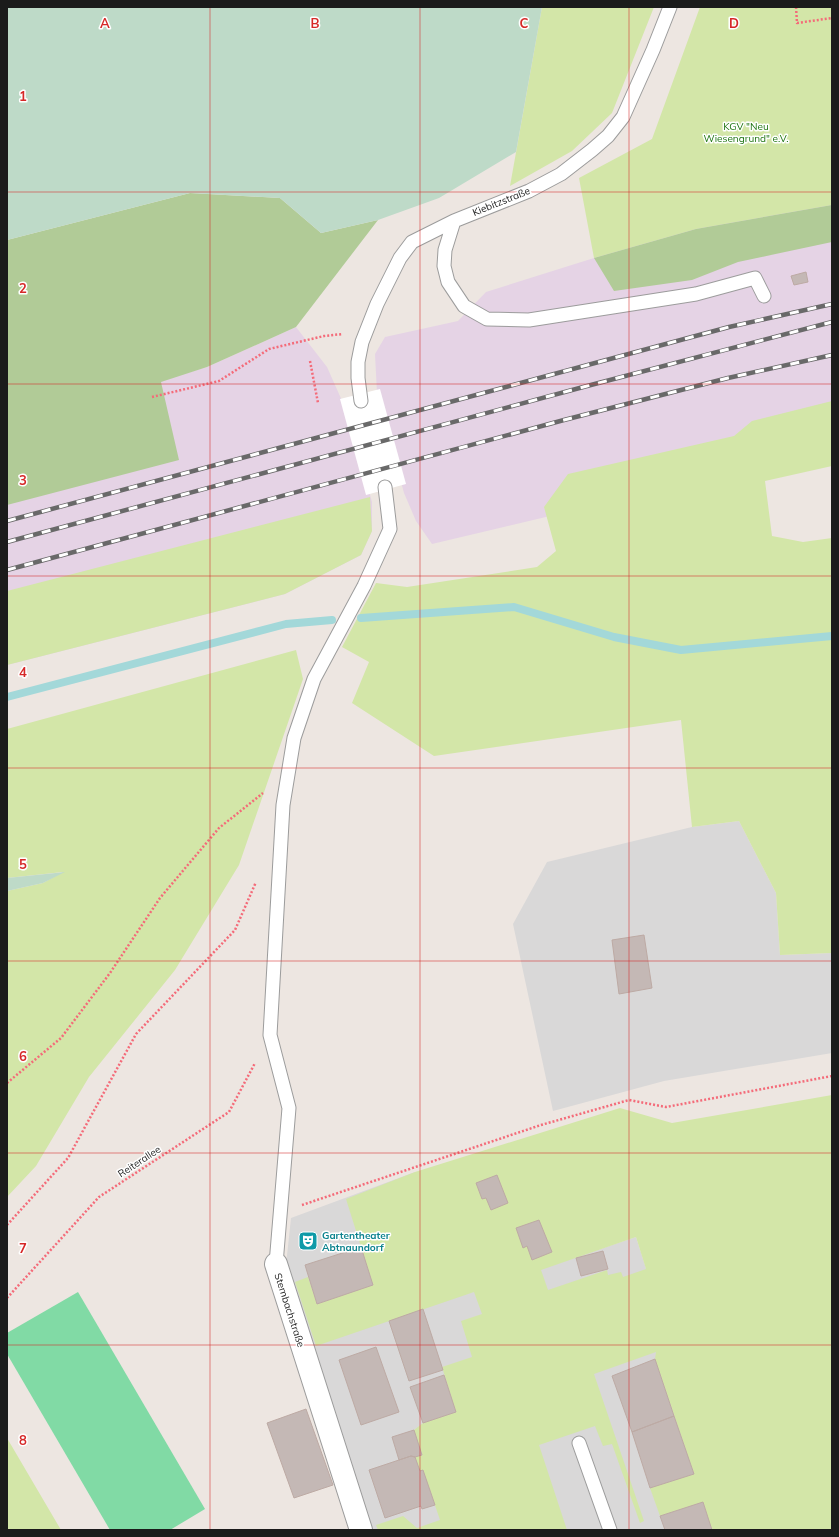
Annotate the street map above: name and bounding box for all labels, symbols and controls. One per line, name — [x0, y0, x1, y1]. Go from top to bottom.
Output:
text: A — [100, 15, 110, 31]
text: B — [311, 15, 320, 31]
text: C — [520, 15, 529, 31]
text: D — [729, 15, 739, 31]
text: 1 — [19, 88, 27, 104]
park label: KGV "Neu Wiesengrund" e.V. — [704, 120, 788, 145]
street label: Kiebitzstraße — [470, 184, 532, 219]
text: 2 — [19, 280, 27, 296]
text: 3 — [19, 472, 27, 488]
text: 4 — [19, 664, 27, 680]
text: 5 — [19, 856, 27, 872]
text: 6 — [19, 1048, 27, 1064]
street label: Reiterallee — [115, 1143, 163, 1180]
place label: Gartentheater Abtnaundorf — [322, 1229, 390, 1254]
theatre icon: Gartentheater Abtnaundorf — [297, 1230, 319, 1252]
text: 7 — [19, 1240, 27, 1256]
street label: Sternbachstraße — [271, 1271, 308, 1349]
text: 8 — [19, 1432, 27, 1448]

